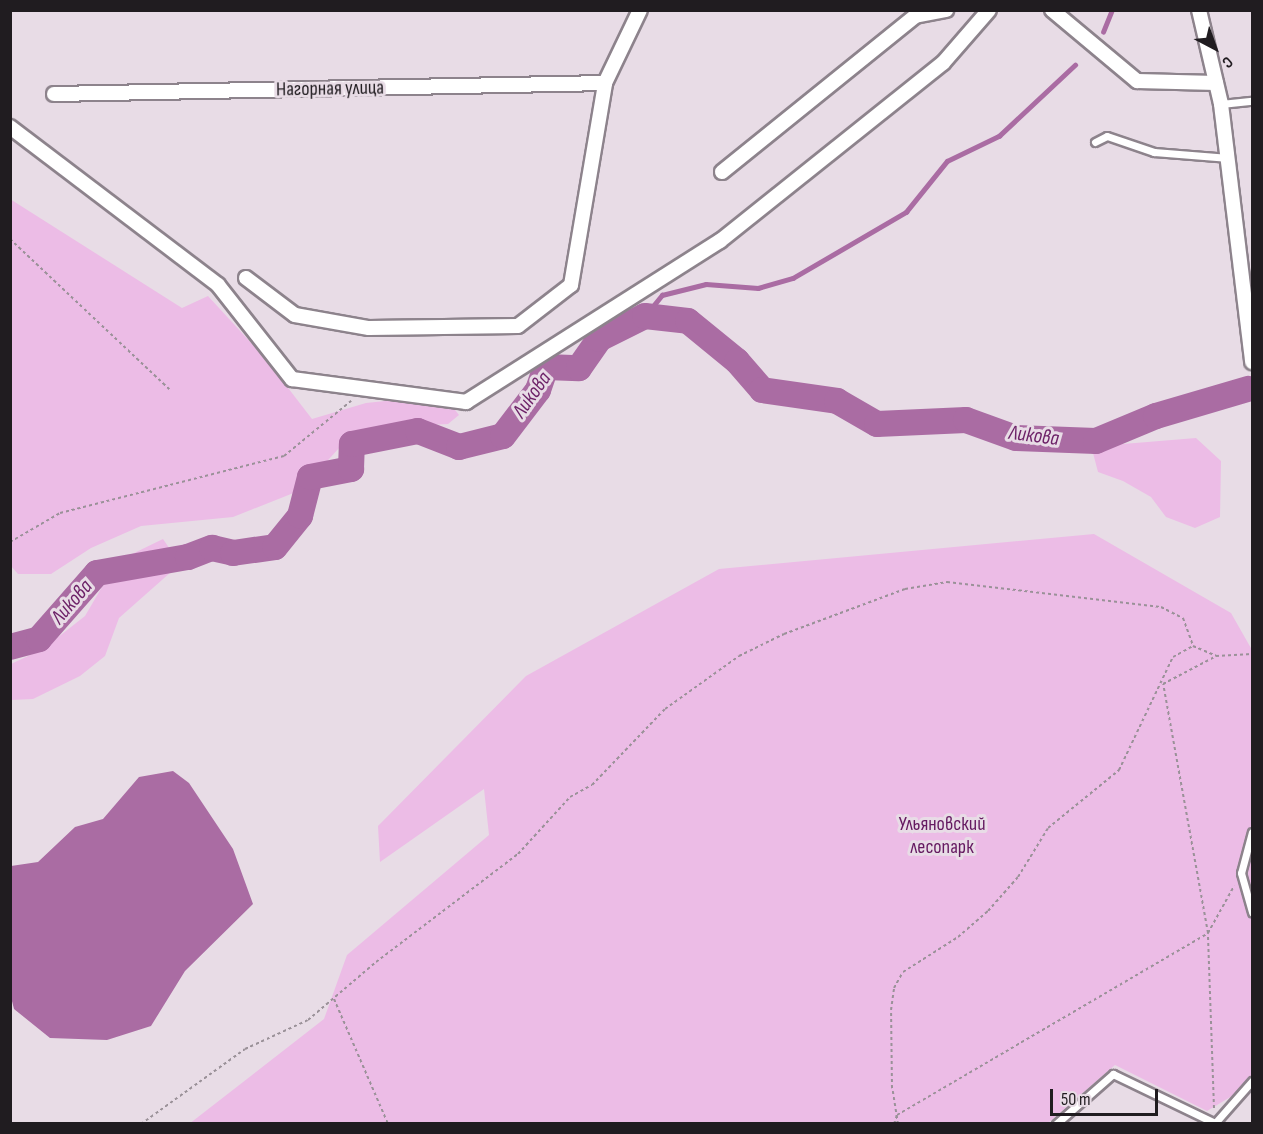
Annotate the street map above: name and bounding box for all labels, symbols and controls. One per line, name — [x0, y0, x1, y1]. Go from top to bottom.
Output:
north arrow — [1185, 18, 1245, 78]
text: С — [1218, 52, 1236, 72]
street label: Нагорная улица — [276, 76, 384, 102]
water label: Ликова — [507, 367, 557, 423]
water label: Ликова — [1007, 420, 1061, 452]
water label: Ликова — [46, 575, 98, 629]
park label: Ульяновский лесопарк — [898, 813, 986, 860]
scale bar — [1053, 1077, 1161, 1115]
text: 50 m — [1061, 1089, 1091, 1110]

